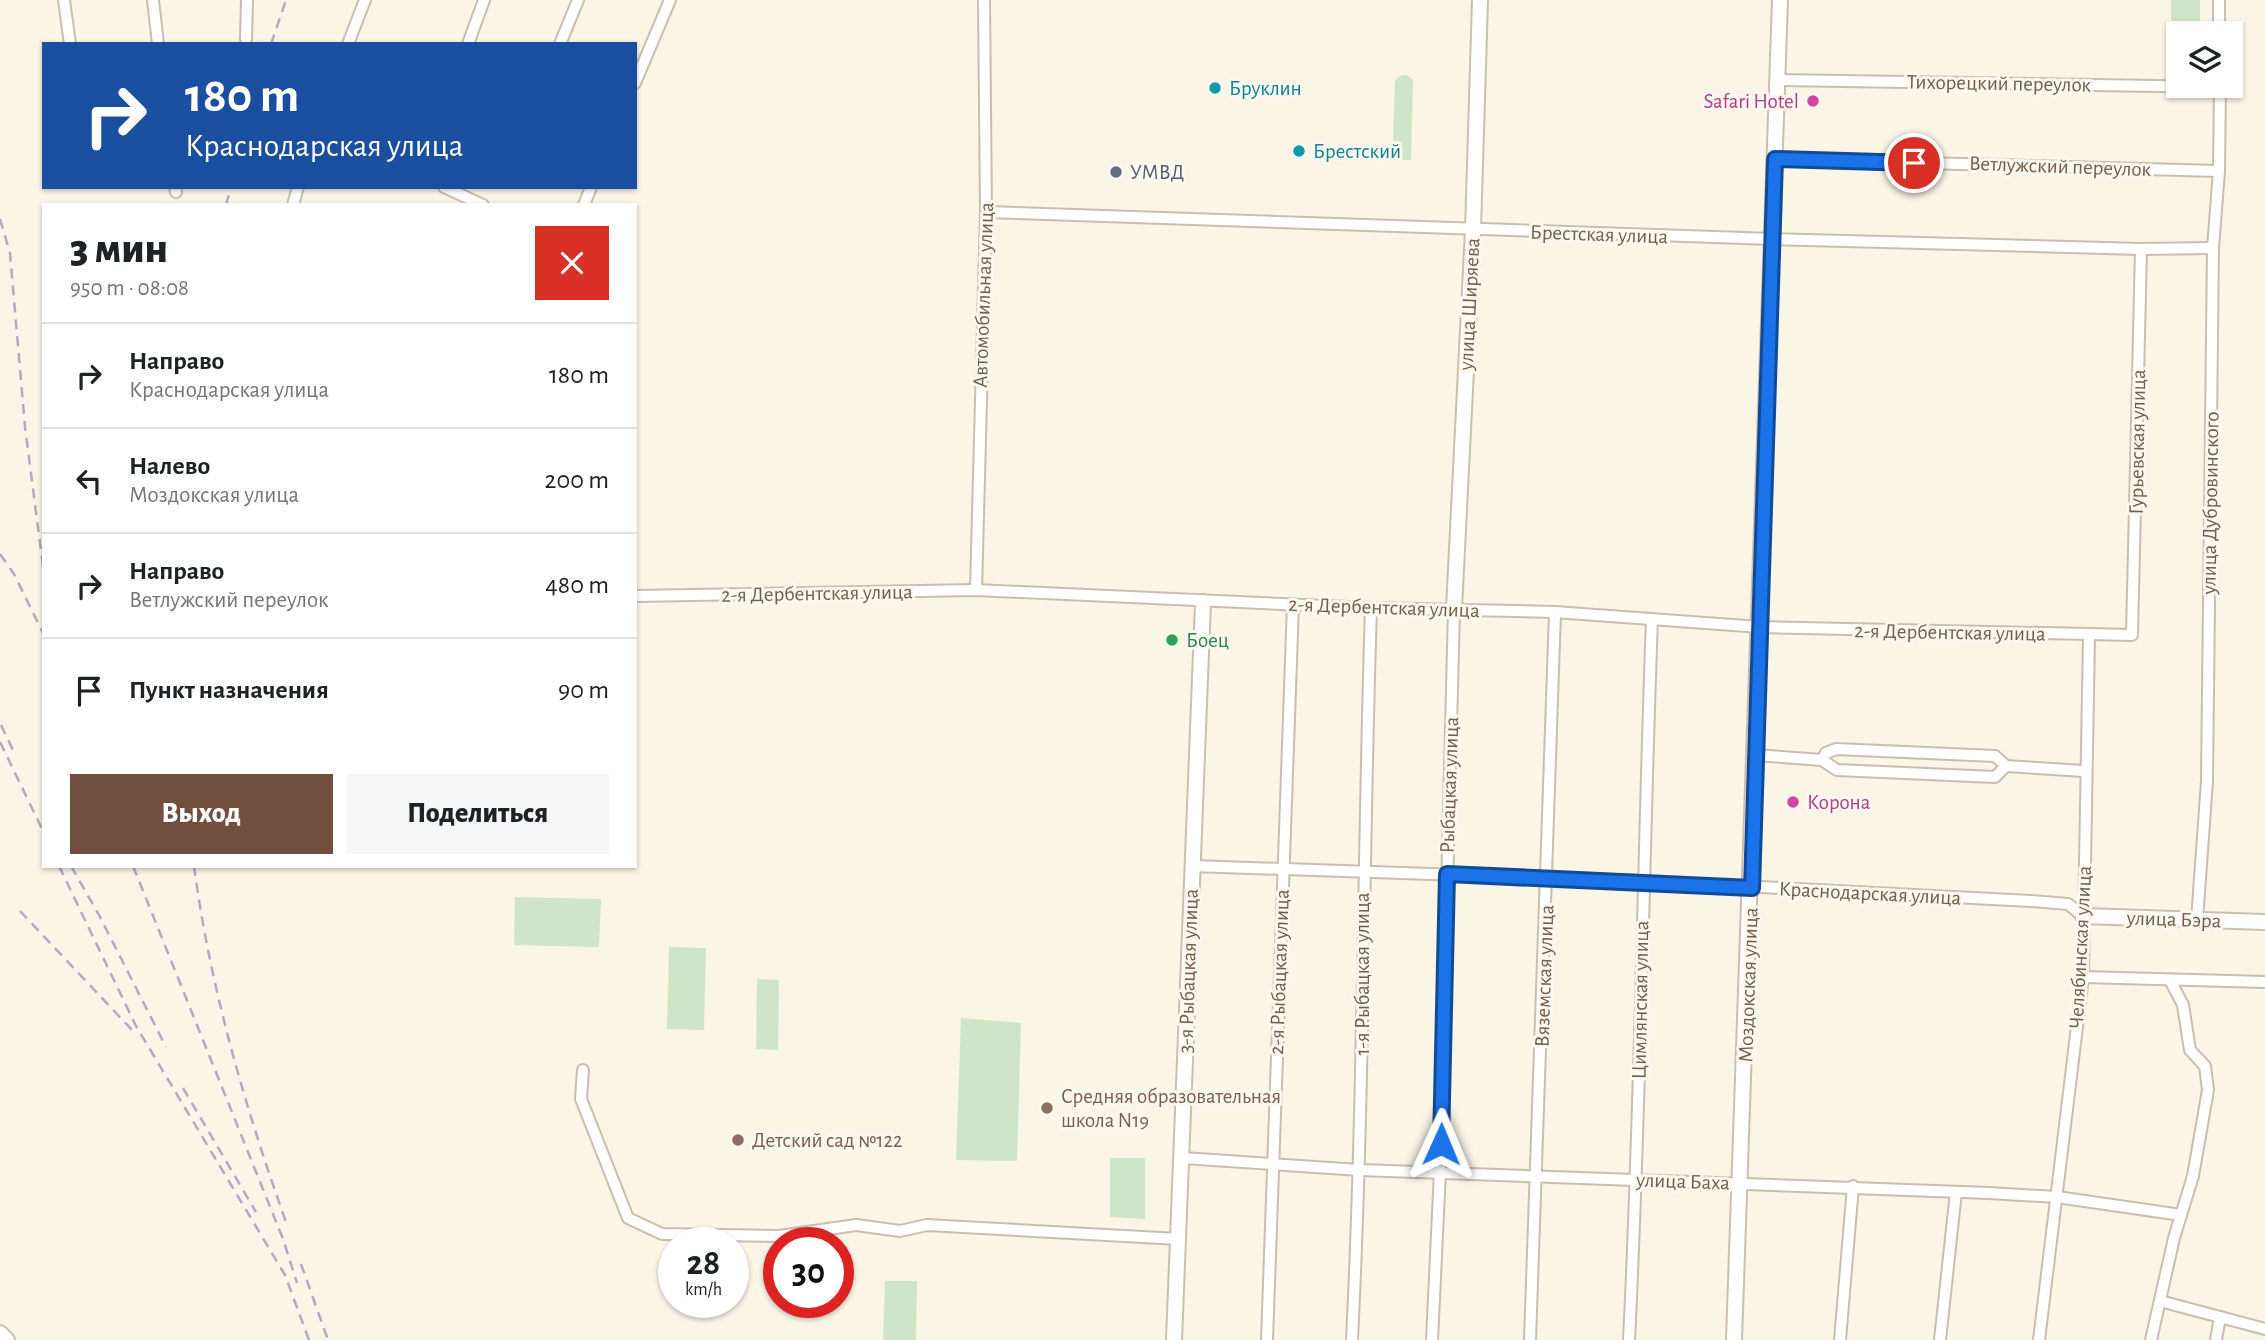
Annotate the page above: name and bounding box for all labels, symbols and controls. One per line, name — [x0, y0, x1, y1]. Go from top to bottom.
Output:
map controls — [2166, 21, 2243, 98]
button: layers — [2166, 21, 2243, 98]
icon: right — [70, 70, 161, 161]
street label: Тихорецкий переулок — [1907, 71, 2092, 96]
text: 180 m — [185, 72, 299, 121]
place label: Бруклин — [1229, 78, 1302, 99]
marker: Бруклин — [1207, 80, 1223, 96]
place label: Safari Hotel — [1704, 91, 1799, 112]
marker: Safari Hotel — [1805, 93, 1821, 109]
text: Краснодарская улица — [185, 130, 463, 162]
pin — [1884, 133, 1944, 193]
place label: Брестский — [1313, 141, 1401, 162]
marker: Брестский — [1291, 143, 1307, 159]
icon: arrive — [1895, 144, 1933, 182]
street label: Ветлужский переулок — [1969, 153, 2152, 180]
place label: УМВД — [1130, 162, 1184, 183]
marker: УМВД — [1108, 164, 1124, 180]
street label: Автомобильная улица — [970, 201, 997, 388]
street label: Брестская улица — [1530, 222, 1669, 247]
button: close — [535, 226, 609, 300]
text: 3 мин — [70, 228, 168, 270]
street label: улица Ширяева — [1455, 237, 1483, 372]
text: 950 m · 08:08 — [70, 277, 189, 300]
text: Направо — [129, 348, 224, 374]
icon: right — [70, 357, 108, 395]
text: 180 m — [549, 362, 609, 388]
street label: Гурьевская улица — [2126, 369, 2149, 515]
text: Краснодарская улица — [129, 379, 329, 402]
street label: улица Дубровинского — [2198, 411, 2223, 596]
text: Налево — [129, 453, 210, 479]
icon: left — [70, 462, 108, 500]
text: 200 m — [545, 467, 609, 493]
text: Моздокская улица — [129, 484, 299, 507]
text: Направо — [129, 558, 224, 584]
icon: right — [70, 567, 108, 605]
text: 480 m — [545, 572, 609, 598]
street label: 2-я Дербентская улица — [721, 581, 913, 606]
text: Ветлужский переулок — [129, 589, 329, 612]
street label: 2-я Дербентская улица — [1288, 594, 1480, 621]
street label: 2-я Дербентская улица — [1854, 620, 2046, 645]
place label: Боец — [1186, 630, 1229, 651]
marker: Боец — [1164, 632, 1180, 648]
icon: arrive — [70, 672, 108, 710]
text: Пункт назначения — [129, 677, 329, 703]
text: 90 m — [558, 677, 609, 703]
street label: Рыбацкая улица — [1437, 716, 1462, 854]
button: Выход — [70, 774, 333, 854]
button: Поделиться — [347, 774, 609, 854]
place label: Корона — [1807, 792, 1871, 813]
marker: Корона — [1785, 794, 1801, 810]
street label: Челябинская улица — [2066, 865, 2095, 1029]
street label: Краснодарская улица — [1778, 878, 1962, 909]
street label: 3-я Рыбацкая улица — [1175, 888, 1202, 1054]
street label: 2-я Рыбацкая улица — [1266, 889, 1293, 1055]
street label: 1-я Рыбацкая улица — [1352, 892, 1373, 1056]
street label: Вяземская улица — [1532, 904, 1557, 1048]
street label: Моздокская улица — [1735, 907, 1762, 1063]
street label: улица Бэра — [2125, 907, 2222, 932]
street label: Цимлянская улица — [1629, 920, 1652, 1080]
place label: Средняя образовательная школа N19 — [1061, 1086, 1281, 1131]
marker: Средняя образовательная школа N19 — [1039, 1100, 1055, 1116]
position arrow — [1404, 1107, 1478, 1181]
place label: Детский сад №122 — [752, 1130, 903, 1151]
marker: Детский сад №122 — [730, 1132, 746, 1148]
street label: улица Баха — [1635, 1169, 1730, 1194]
speed limit sign: 30 — [763, 1227, 854, 1318]
text: 28 — [687, 1246, 720, 1281]
text: km/h — [685, 1281, 722, 1299]

